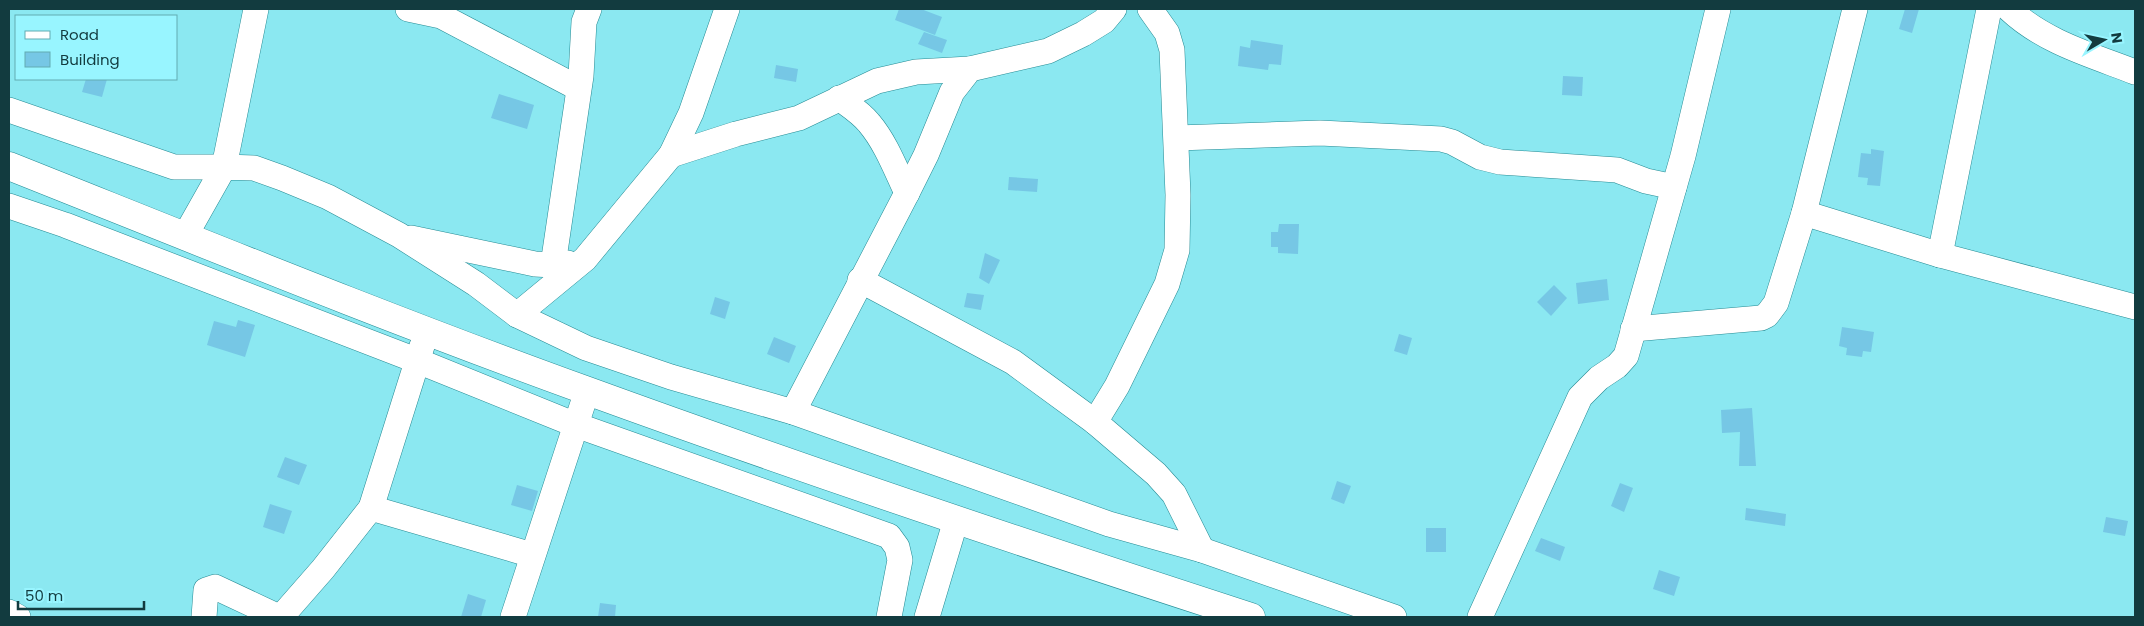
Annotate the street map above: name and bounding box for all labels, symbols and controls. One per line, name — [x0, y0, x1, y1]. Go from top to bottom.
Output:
legend — [15, 15, 178, 80]
north arrow — [2079, 15, 2129, 65]
text: Road — [60, 24, 99, 45]
text: N — [2106, 31, 2128, 45]
text: Building — [60, 49, 120, 70]
scale bar — [18, 578, 144, 610]
text: 50 m — [25, 585, 63, 606]

